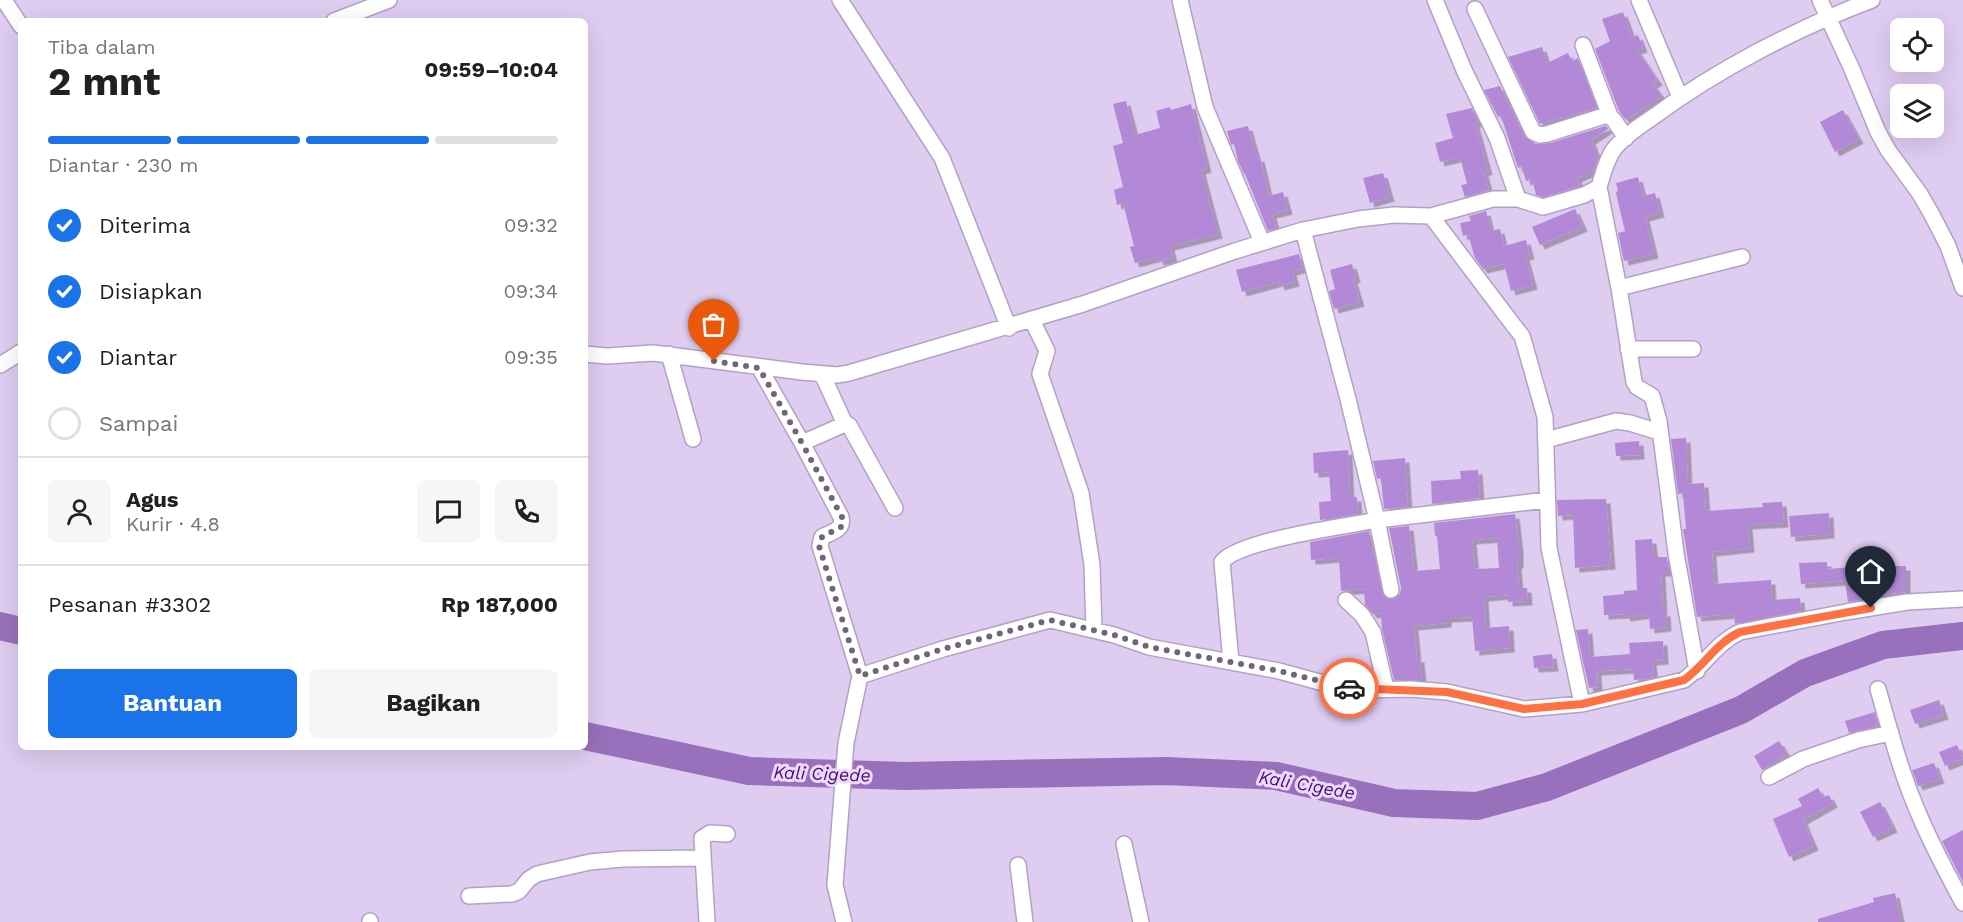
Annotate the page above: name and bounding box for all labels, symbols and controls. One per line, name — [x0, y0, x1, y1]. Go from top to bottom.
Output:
map controls — [1890, 18, 1944, 138]
button: locate — [1890, 18, 1944, 72]
text: Tiba dalam — [48, 35, 156, 59]
text: 09:59–10:04 — [424, 57, 558, 82]
text: 2 mnt — [48, 59, 160, 104]
button: layers — [1890, 84, 1944, 138]
text: Diantar · 230 m — [48, 153, 198, 177]
icon: check — [48, 209, 81, 242]
text: Diterima — [99, 213, 191, 238]
text: 09:32 — [504, 213, 558, 237]
icon: check — [48, 275, 81, 308]
text: Disiapkan — [99, 279, 203, 304]
text: 09:34 — [503, 279, 558, 303]
pin — [688, 299, 739, 361]
icon: bag — [697, 308, 730, 341]
icon: check — [48, 341, 81, 374]
text: Diantar — [99, 345, 177, 370]
text: 09:35 — [504, 345, 558, 369]
text: Sampai — [99, 411, 178, 436]
button: person — [48, 480, 111, 543]
button: chat — [417, 480, 480, 543]
button: phone — [495, 480, 558, 543]
text: Agus — [126, 487, 179, 512]
text: Kurir · 4.8 — [126, 512, 220, 536]
pin — [1845, 546, 1896, 608]
icon: home — [1854, 555, 1887, 588]
text: Pesanan #3302 — [48, 592, 211, 617]
text: Rp 187,000 — [441, 592, 558, 617]
courier — [1319, 658, 1379, 718]
button: Bantuan — [48, 669, 297, 738]
button: Bagikan — [309, 669, 558, 738]
icon: car — [1333, 672, 1366, 705]
water label: Kali Cigede — [773, 761, 871, 786]
water label: Kali Cigede — [1257, 766, 1357, 803]

